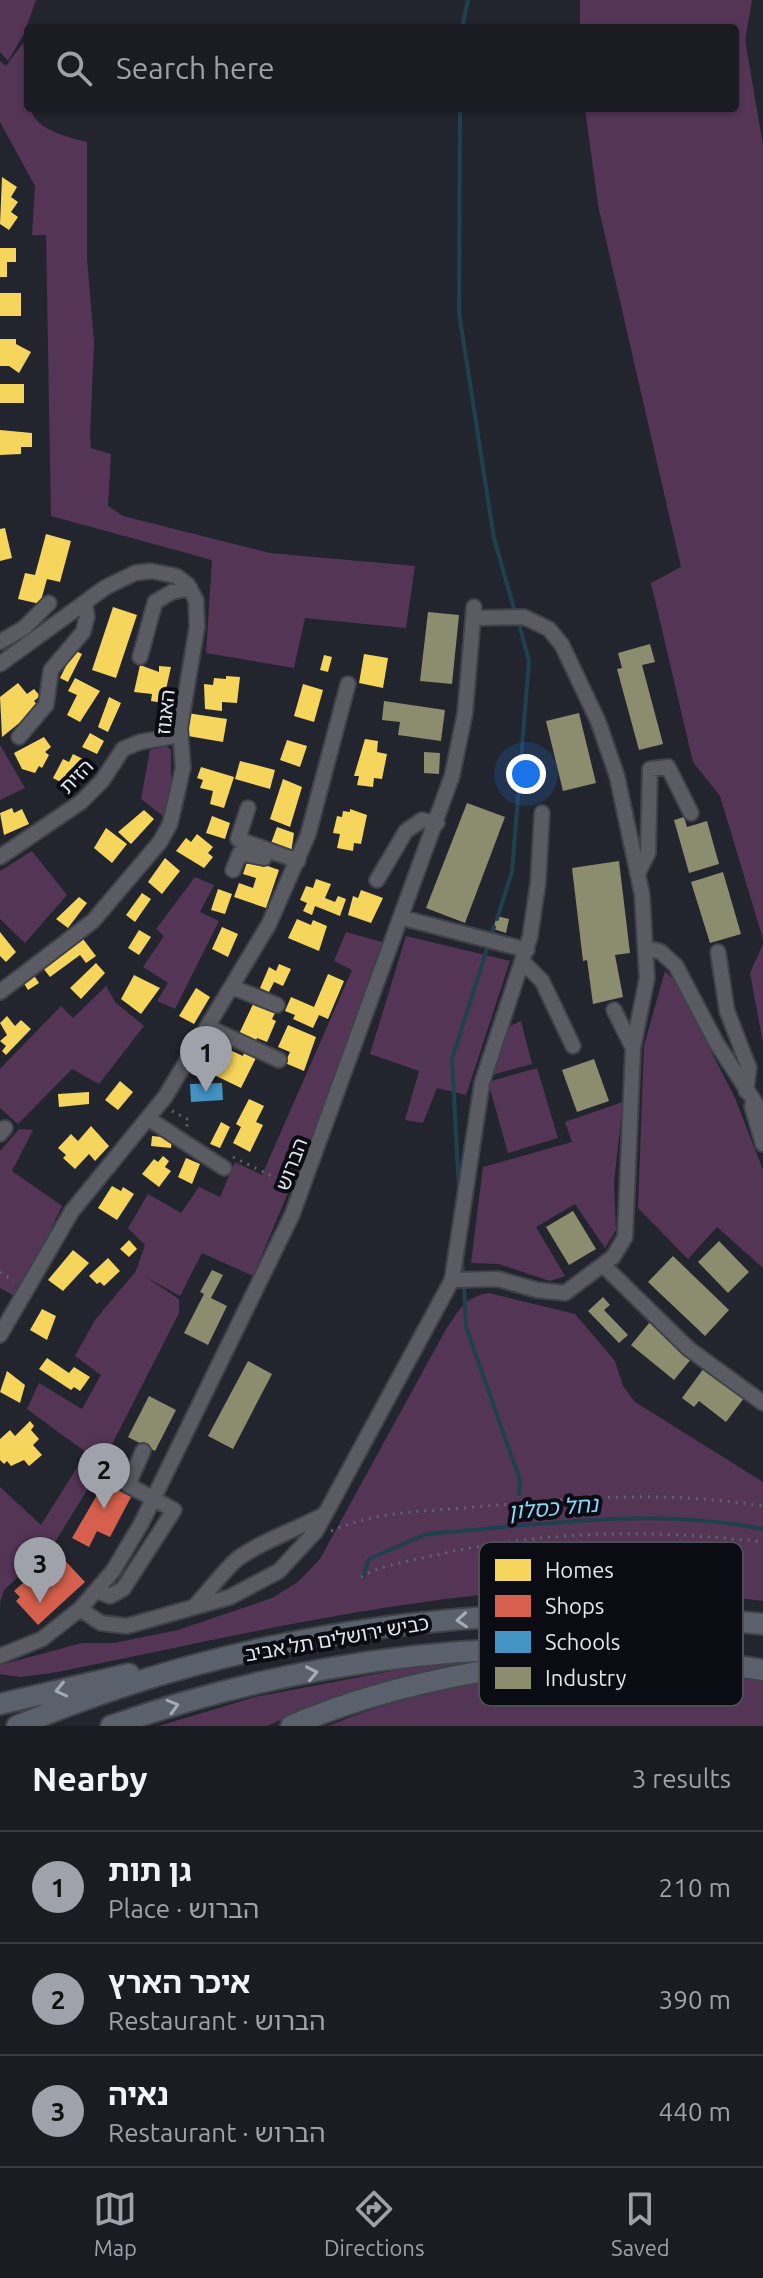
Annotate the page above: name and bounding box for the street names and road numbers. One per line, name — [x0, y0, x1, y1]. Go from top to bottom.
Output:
street label: האגוז — [151, 688, 179, 736]
street label: הזית — [54, 754, 98, 798]
street label: הברוש — [270, 1134, 312, 1194]
street label: כביש ירושלים תל אביב — [243, 1611, 431, 1665]

